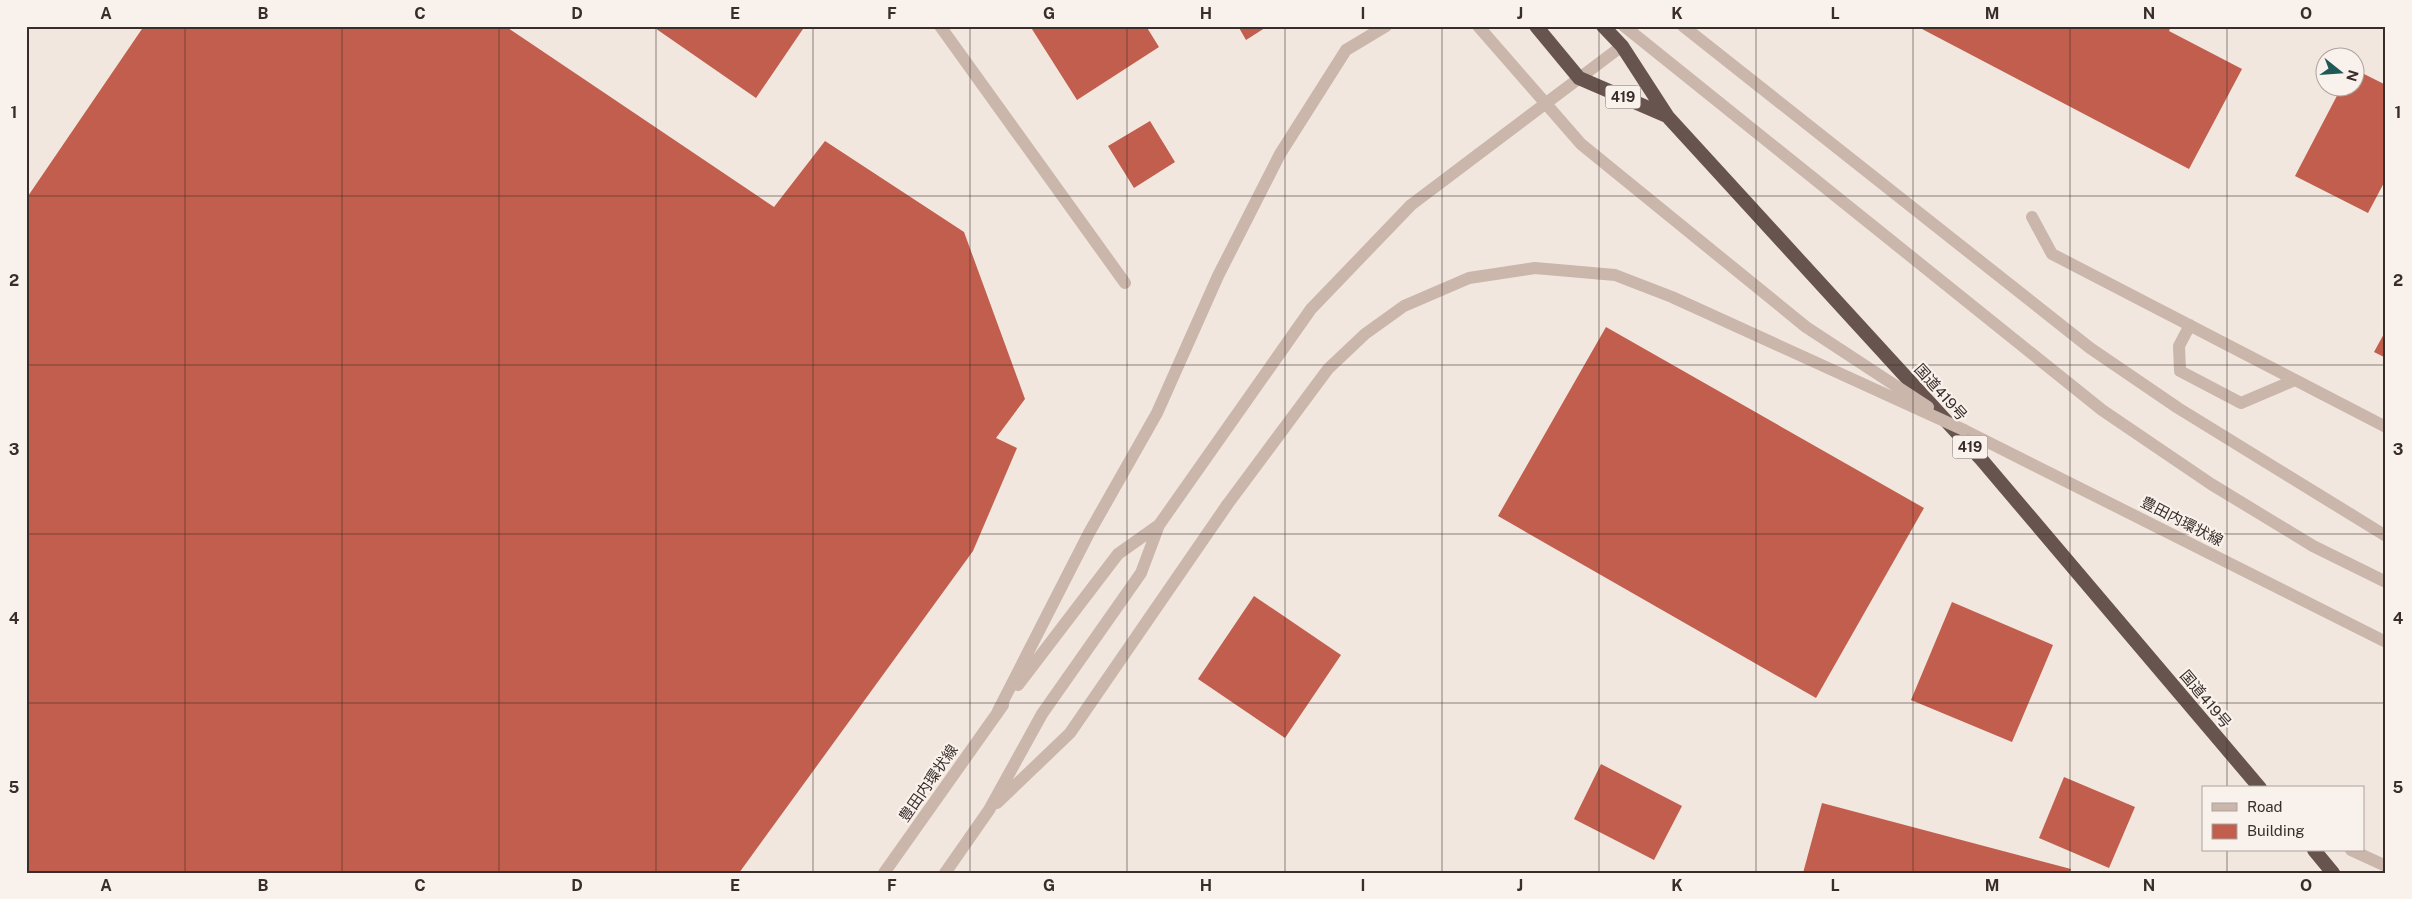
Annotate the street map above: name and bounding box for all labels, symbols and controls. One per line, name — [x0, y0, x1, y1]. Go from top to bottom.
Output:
text: A — [100, 4, 112, 23]
text: B — [258, 4, 269, 23]
text: C — [414, 4, 426, 23]
text: D — [571, 4, 583, 23]
text: E — [730, 4, 740, 23]
text: F — [887, 4, 897, 23]
text: G — [1043, 4, 1055, 23]
text: H — [1200, 4, 1212, 23]
text: I — [1361, 4, 1365, 23]
text: J — [1517, 4, 1523, 23]
text: K — [1671, 4, 1683, 23]
text: L — [1830, 4, 1840, 23]
text: M — [1985, 4, 1999, 23]
text: N — [2143, 4, 2155, 23]
text: O — [2300, 4, 2312, 23]
north arrow — [2314, 48, 2364, 98]
text: N — [2343, 68, 2362, 83]
road number: 419 — [1606, 85, 1640, 108]
text: 1 — [11, 103, 17, 122]
text: 1 — [2395, 103, 2401, 122]
text: 2 — [9, 271, 19, 290]
text: 2 — [2393, 271, 2403, 290]
street label: 国道419号 — [1911, 360, 1971, 424]
road number: 419 — [1952, 436, 1988, 458]
text: 3 — [9, 440, 19, 459]
text: 3 — [2393, 440, 2403, 459]
street label: 豊田内環状線 — [2138, 493, 2226, 549]
text: 4 — [9, 609, 20, 628]
text: 4 — [2393, 609, 2404, 628]
street label: 国道419号 — [2177, 667, 2235, 731]
street label: 豊田内環状線 — [895, 741, 961, 825]
text: 5 — [9, 778, 20, 797]
text: 5 — [2393, 778, 2404, 797]
legend — [2202, 786, 2364, 852]
text: Road — [2247, 798, 2283, 815]
text: Building — [2247, 822, 2305, 839]
text: A — [100, 876, 112, 895]
text: B — [258, 876, 269, 895]
text: C — [414, 876, 426, 895]
text: D — [571, 876, 583, 895]
text: E — [730, 876, 740, 895]
text: F — [887, 876, 897, 895]
text: G — [1043, 876, 1055, 895]
text: H — [1200, 876, 1212, 895]
text: I — [1361, 876, 1365, 895]
text: J — [1517, 876, 1523, 895]
text: K — [1671, 876, 1683, 895]
text: L — [1830, 876, 1840, 895]
text: M — [1985, 876, 1999, 895]
text: N — [2143, 876, 2155, 895]
text: O — [2300, 876, 2312, 895]

